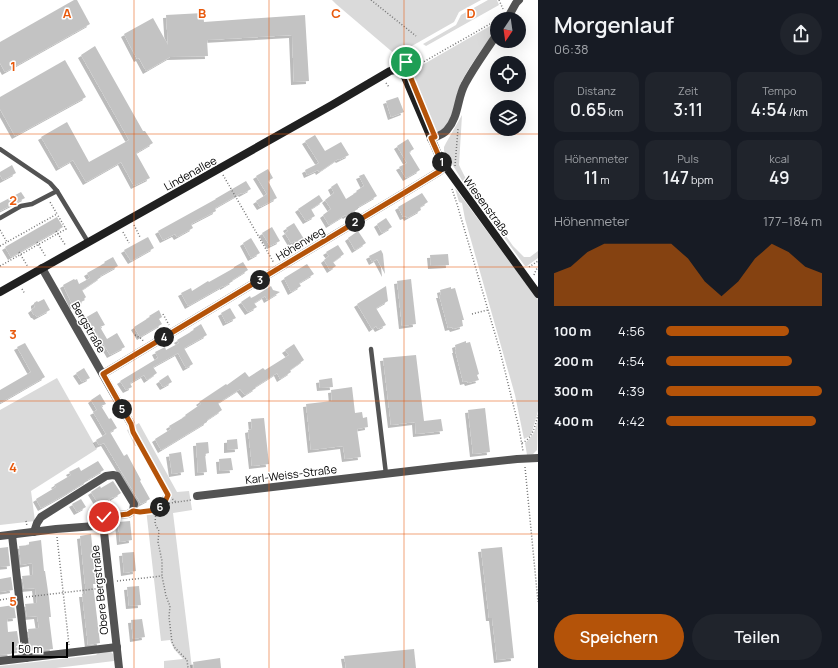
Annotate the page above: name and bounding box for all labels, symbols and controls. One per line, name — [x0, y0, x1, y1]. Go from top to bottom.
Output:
text: A — [63, 4, 72, 22]
text: B — [198, 4, 206, 22]
text: C — [331, 4, 341, 22]
text: D — [466, 4, 476, 22]
text: Morgenlauf — [554, 10, 674, 40]
north arrow — [490, 12, 526, 48]
map controls — [490, 12, 526, 136]
button: share — [780, 13, 822, 55]
text: 06:38 — [554, 40, 589, 58]
pin — [389, 45, 423, 79]
icon: arrive — [395, 51, 417, 73]
button: locate — [490, 56, 526, 92]
text: 1 — [10, 57, 16, 75]
text: Distanz — [577, 83, 616, 98]
text: Zeit — [678, 83, 698, 98]
text: Tempo — [762, 83, 796, 98]
text: 0.65 — [570, 98, 606, 121]
text: 3:11 — [673, 98, 703, 121]
text: 4:54 — [751, 98, 787, 121]
button: layers — [490, 100, 526, 136]
text: km — [606, 104, 623, 119]
text: /km — [787, 104, 808, 119]
text: Höhenmeter — [565, 151, 629, 166]
text: Puls — [677, 151, 699, 166]
text: kcal — [769, 151, 789, 166]
street label: Lindenallee — [161, 152, 220, 194]
pin: 1 — [432, 152, 452, 172]
text: 1 — [440, 154, 444, 169]
text: 11 — [584, 166, 598, 189]
text: 147 — [663, 166, 689, 189]
text: 49 — [769, 166, 790, 189]
text: m — [598, 172, 610, 187]
text: bpm — [689, 172, 713, 187]
street label: Wiesenstraße — [460, 173, 514, 239]
text: 2 — [9, 191, 17, 209]
pin: 2 — [345, 212, 365, 232]
text: Höhenmeter — [554, 212, 629, 230]
text: 177–184 m — [763, 212, 822, 230]
text: 2 — [352, 214, 358, 229]
street label: Höhenweg — [273, 223, 327, 263]
pin: 3 — [250, 270, 270, 290]
text: 3 — [257, 272, 263, 287]
street label: Bergstraße — [68, 299, 110, 356]
text: 100 m — [554, 322, 591, 340]
text: 4:56 — [618, 322, 645, 340]
text: 3 — [9, 325, 17, 343]
pin: 4 — [154, 327, 174, 347]
text: 4 — [161, 329, 167, 344]
text: 200 m — [554, 352, 593, 370]
text: 4:54 — [618, 352, 645, 370]
text: 300 m — [554, 382, 593, 400]
text: 4:39 — [618, 382, 645, 400]
pin: 5 — [112, 399, 132, 419]
text: 5 — [119, 401, 125, 416]
text: 400 m — [554, 412, 593, 430]
text: 4:42 — [618, 412, 645, 430]
text: 4 — [9, 458, 17, 476]
street label: Karl-Weiss-Straße — [244, 461, 338, 487]
pin: 6 — [150, 497, 170, 517]
text: 6 — [157, 499, 163, 514]
pin — [87, 500, 121, 534]
icon: check — [93, 506, 115, 528]
street label: Obere Bergstraße — [87, 544, 111, 635]
text: 5 — [9, 592, 17, 610]
button: Speichern — [554, 614, 684, 660]
button: Teilen — [692, 614, 822, 660]
scale bar — [12, 640, 68, 659]
text: 50 m — [18, 641, 43, 656]

